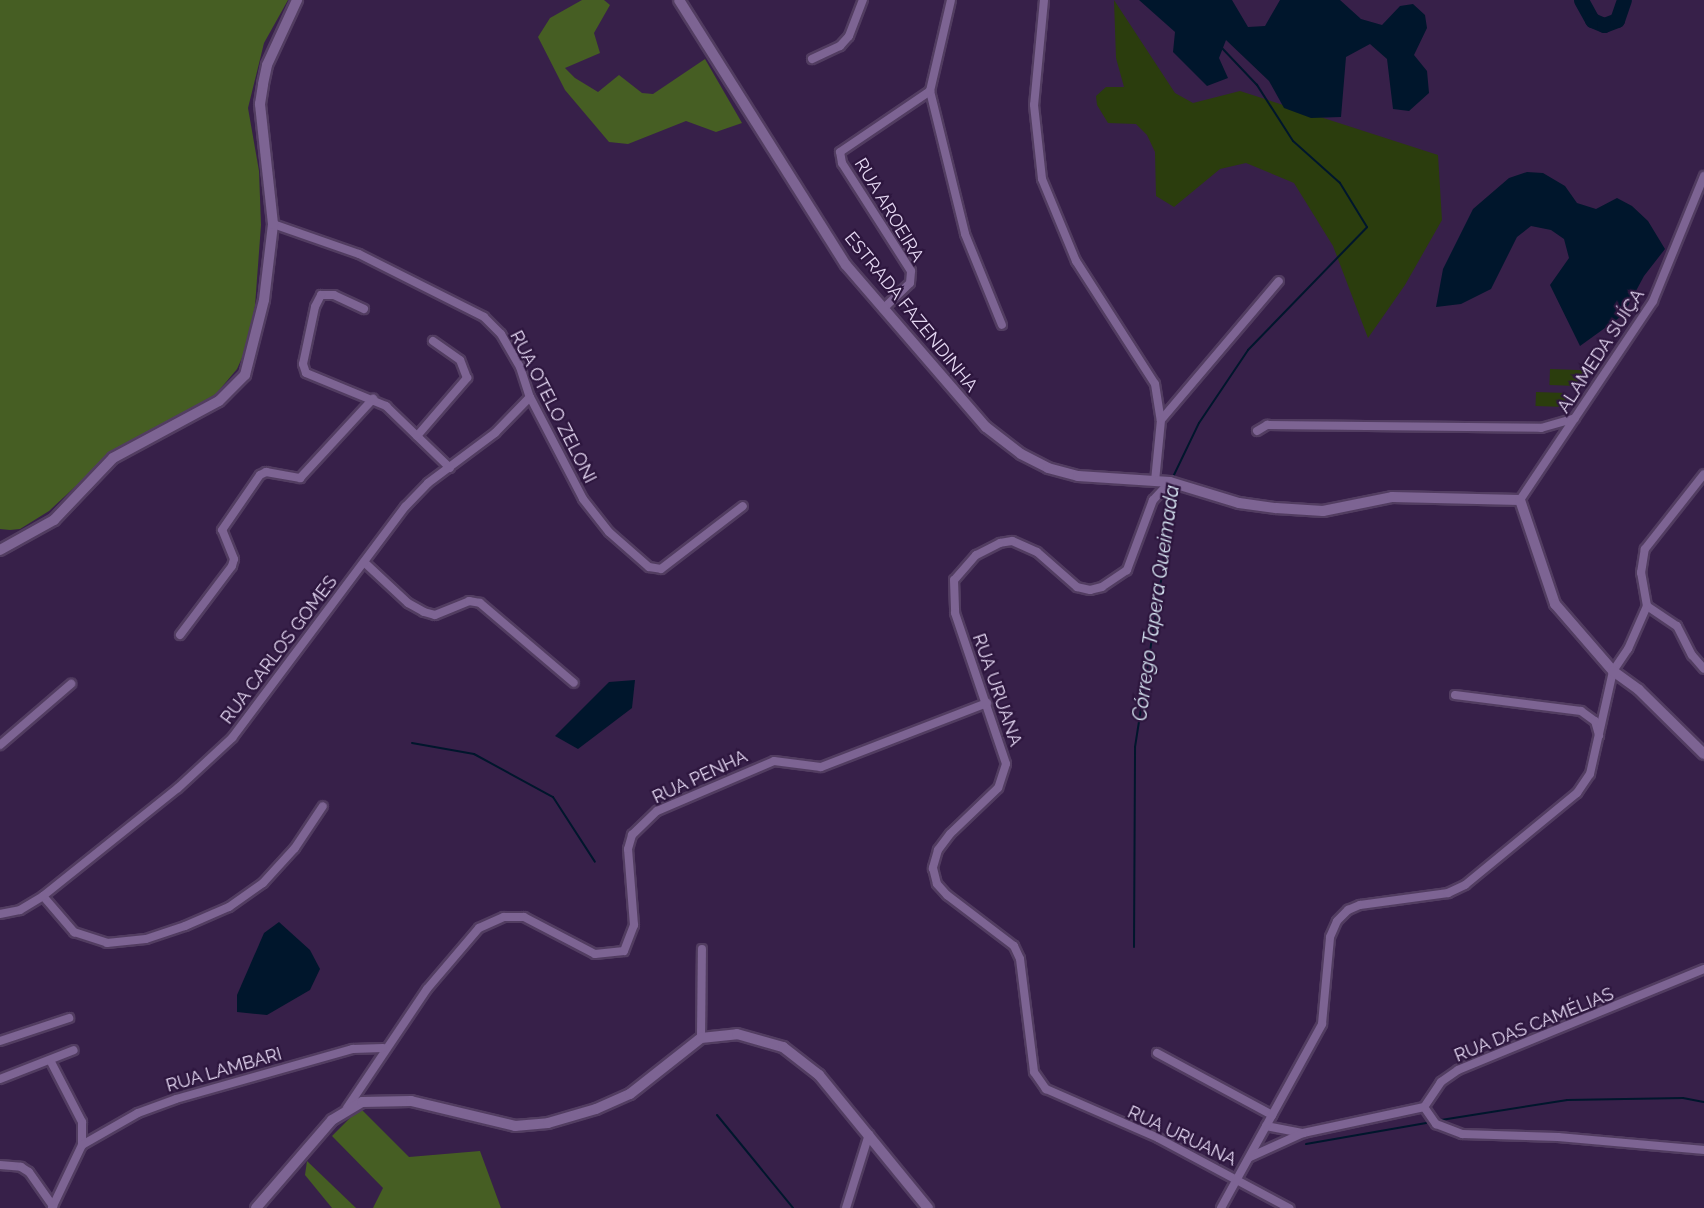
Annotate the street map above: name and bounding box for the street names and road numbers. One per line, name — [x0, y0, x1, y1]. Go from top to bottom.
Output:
street label: RUA AROEIRA — [849, 154, 929, 266]
street label: ESTRADA FAZENDINHA — [840, 227, 982, 397]
street label: ALAMEDA SUÍÇA — [1553, 285, 1649, 417]
street label: RUA OTELO ZELONI — [505, 327, 601, 487]
street label: RUA CARLOS GOMES — [216, 571, 342, 729]
street label: RUA URUANA — [968, 631, 1026, 749]
street label: RUA PENHA — [649, 745, 751, 809]
street label: RUA DAS CAMÉLIAS — [1451, 983, 1617, 1067]
street label: RUA LAMBARI — [163, 1043, 285, 1097]
street label: RUA URUANA — [1124, 1101, 1240, 1171]

